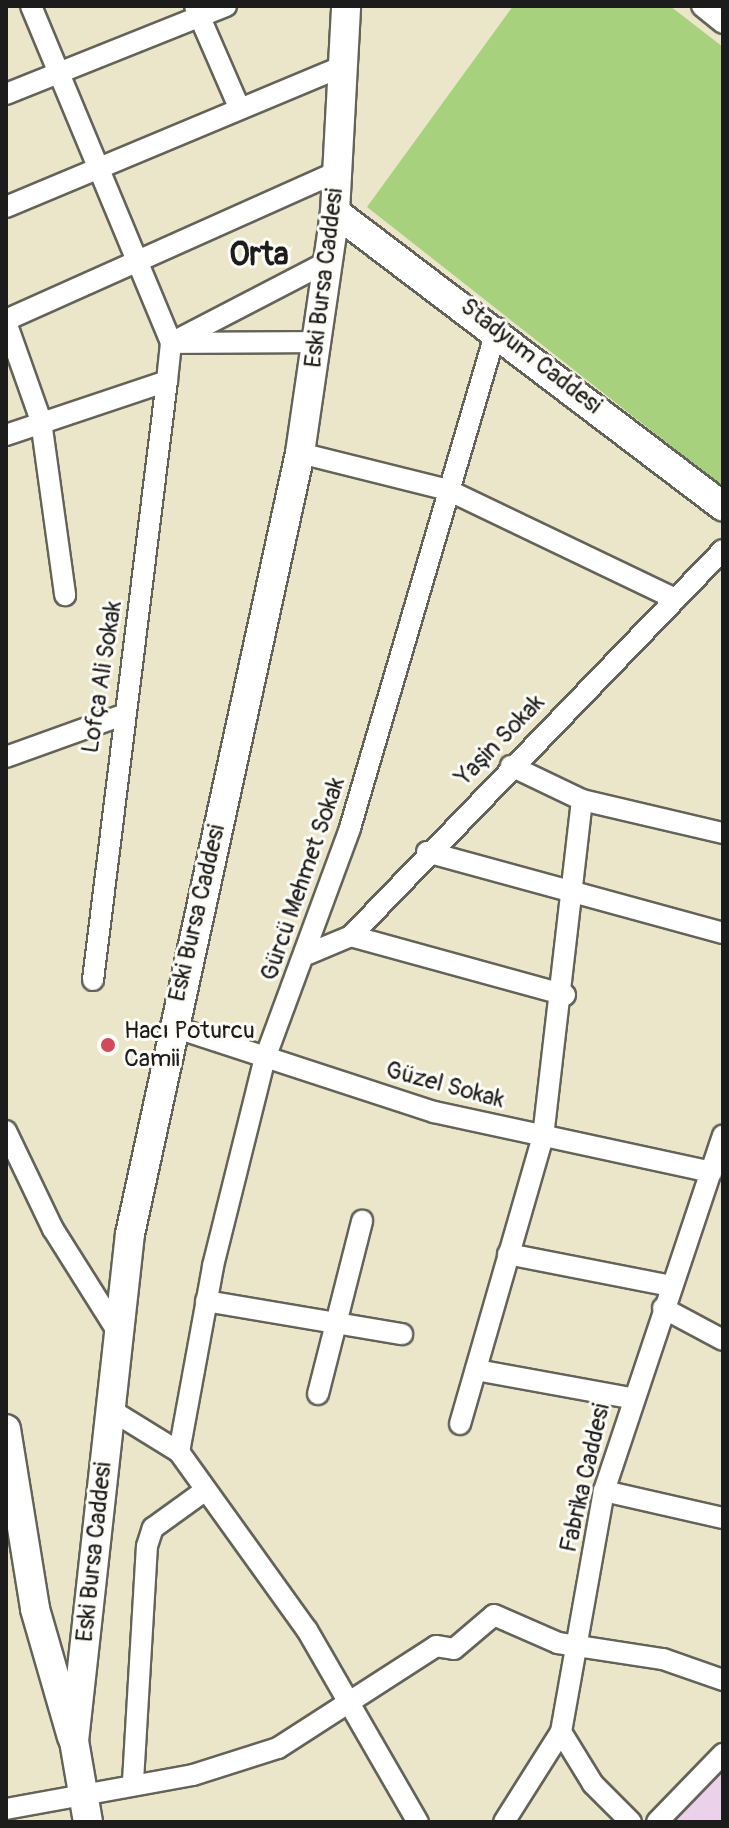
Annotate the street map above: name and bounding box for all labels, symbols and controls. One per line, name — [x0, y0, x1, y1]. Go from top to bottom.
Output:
street label: Eski Bursa Caddesi — [299, 187, 349, 369]
district label: Orta — [229, 236, 289, 274]
street label: Stadyum Caddesi — [455, 292, 607, 420]
street label: Lofça Ali Sokak — [76, 599, 128, 755]
street label: Yaşin Sokak — [449, 688, 551, 792]
street label: Gürcü Mehmet Sokak — [255, 774, 351, 984]
street label: Eski Bursa Caddesi — [163, 822, 231, 1004]
place label: Hacı Poturcu Camii — [124, 1017, 255, 1073]
marker: Hacı Poturcu Camii — [99, 1036, 117, 1054]
street label: Güzel Sokak — [383, 1055, 507, 1115]
street label: Fabrika Caddesi — [554, 1401, 616, 1555]
street label: Eski Bursa Caddesi — [70, 1461, 118, 1643]

